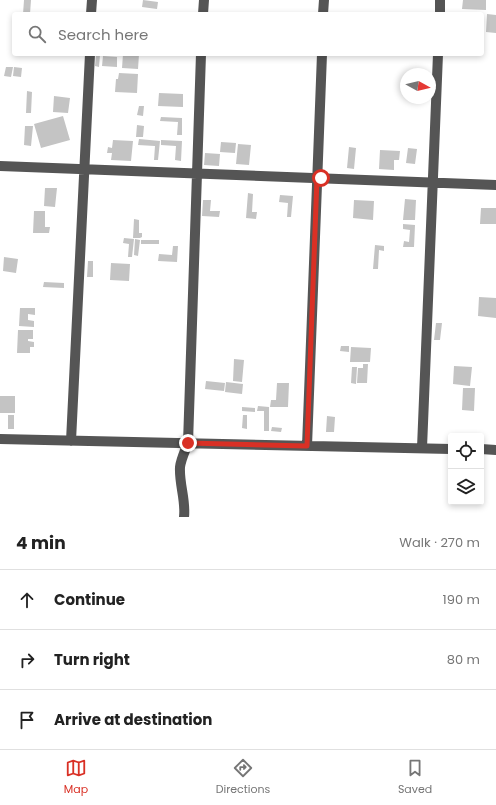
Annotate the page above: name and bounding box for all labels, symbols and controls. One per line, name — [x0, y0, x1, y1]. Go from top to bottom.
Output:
search box — [12, 12, 484, 56]
icon: search — [26, 23, 48, 45]
text: Search here — [58, 24, 148, 45]
north arrow — [400, 68, 436, 104]
route start — [312, 169, 330, 187]
map controls — [448, 433, 484, 505]
button: locate — [448, 433, 484, 469]
route end — [179, 434, 197, 452]
button: layers — [448, 469, 484, 505]
text: 4 min — [16, 531, 66, 555]
text: Walk · 270 m — [399, 533, 480, 552]
icon: ahead — [16, 589, 38, 611]
text: Continue — [54, 589, 125, 610]
text: 190 m — [443, 590, 480, 609]
icon: right — [16, 649, 38, 671]
text: Turn right — [54, 649, 130, 670]
text: 80 m — [447, 650, 480, 669]
icon: arrive — [16, 709, 38, 731]
text: Arrive at destination — [54, 709, 212, 730]
tab: Map — [64, 757, 88, 798]
tab: Directions — [216, 757, 270, 798]
tab: Saved — [398, 757, 432, 798]

